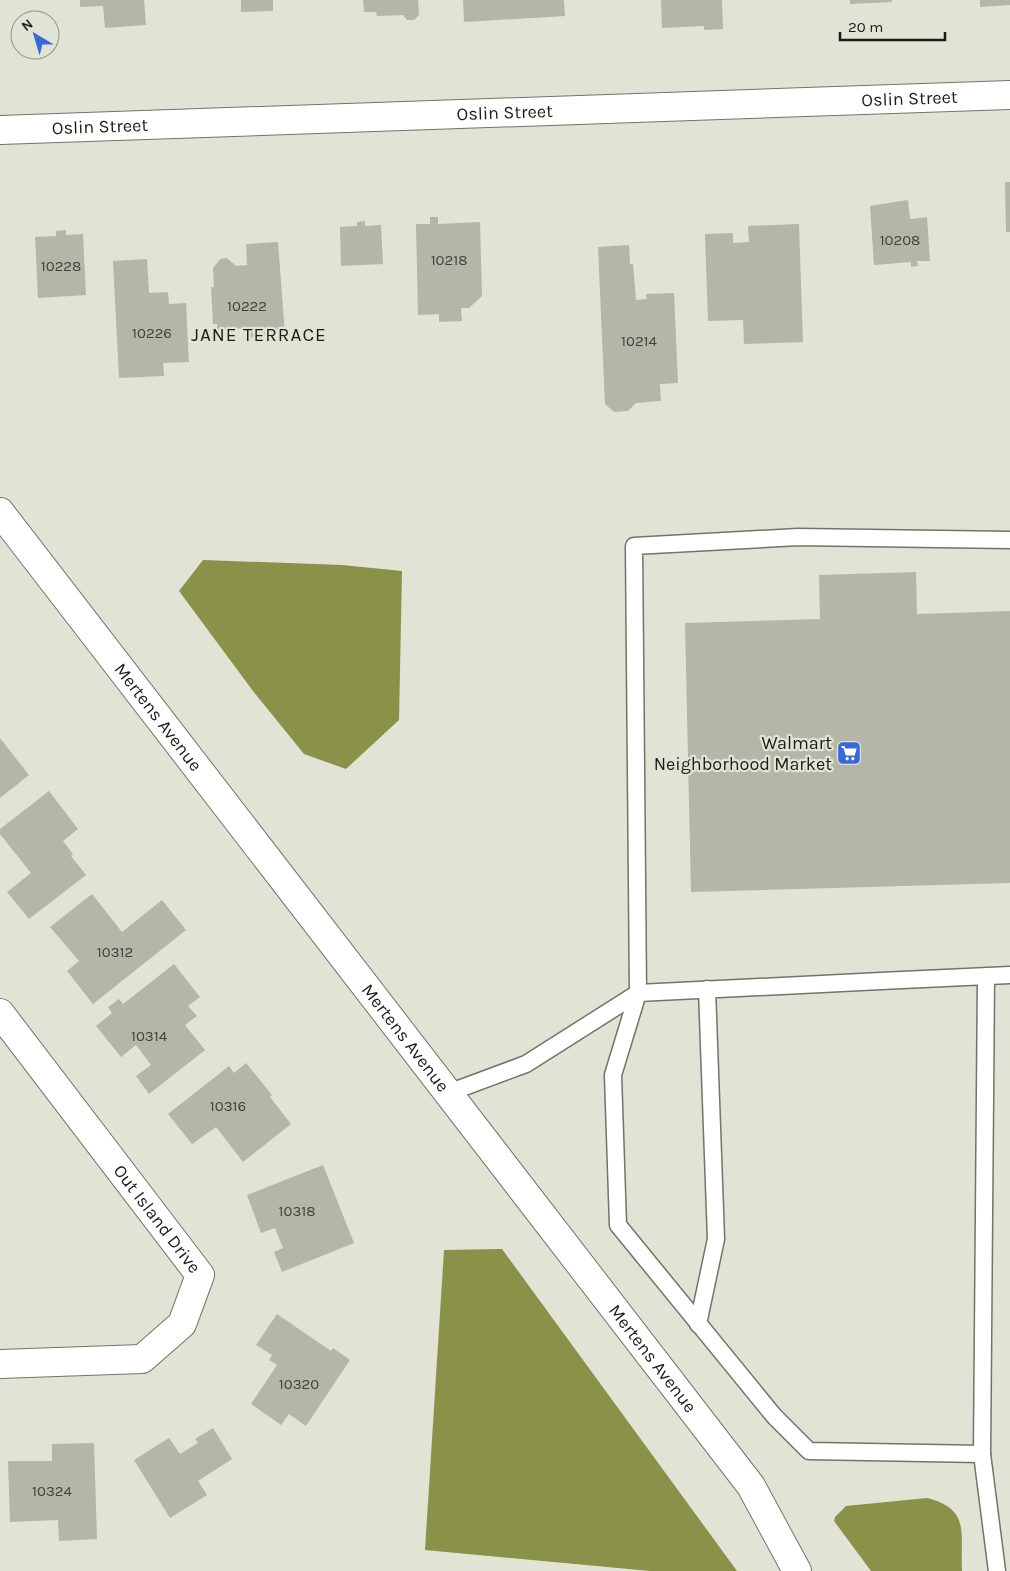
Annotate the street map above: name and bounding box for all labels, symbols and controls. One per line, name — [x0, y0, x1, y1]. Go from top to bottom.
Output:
north arrow — [10, 10, 60, 60]
scale bar — [840, 10, 945, 42]
text: N — [18, 15, 36, 35]
text: 20 m — [848, 18, 883, 36]
street label: Oslin Street — [861, 86, 958, 111]
street label: Oslin Street — [456, 100, 553, 125]
street label: Oslin Street — [52, 114, 149, 139]
house number: 10208 — [880, 231, 920, 249]
house number: 10218 — [431, 251, 467, 269]
house number: 10228 — [41, 257, 81, 275]
house number: 10222 — [227, 297, 267, 315]
house number: 10226 — [132, 324, 172, 342]
district label: JANE TERRACE — [191, 324, 327, 346]
house number: 10214 — [621, 332, 658, 350]
street label: Mertens Avenue — [109, 659, 207, 776]
place label: Walmart Neighborhood Market — [654, 732, 832, 775]
supermarket icon: Walmart Neighborhood Market — [836, 740, 862, 766]
house number: 10312 — [97, 943, 133, 961]
street label: Mertens Avenue — [357, 979, 454, 1096]
house number: 10314 — [131, 1027, 168, 1045]
house number: 10316 — [210, 1097, 246, 1115]
street label: Out Island Drive — [109, 1160, 206, 1278]
house number: 10318 — [279, 1202, 315, 1220]
street label: Mertens Avenue — [604, 1300, 701, 1417]
house number: 10320 — [279, 1375, 319, 1393]
house number: 10324 — [32, 1482, 73, 1500]

